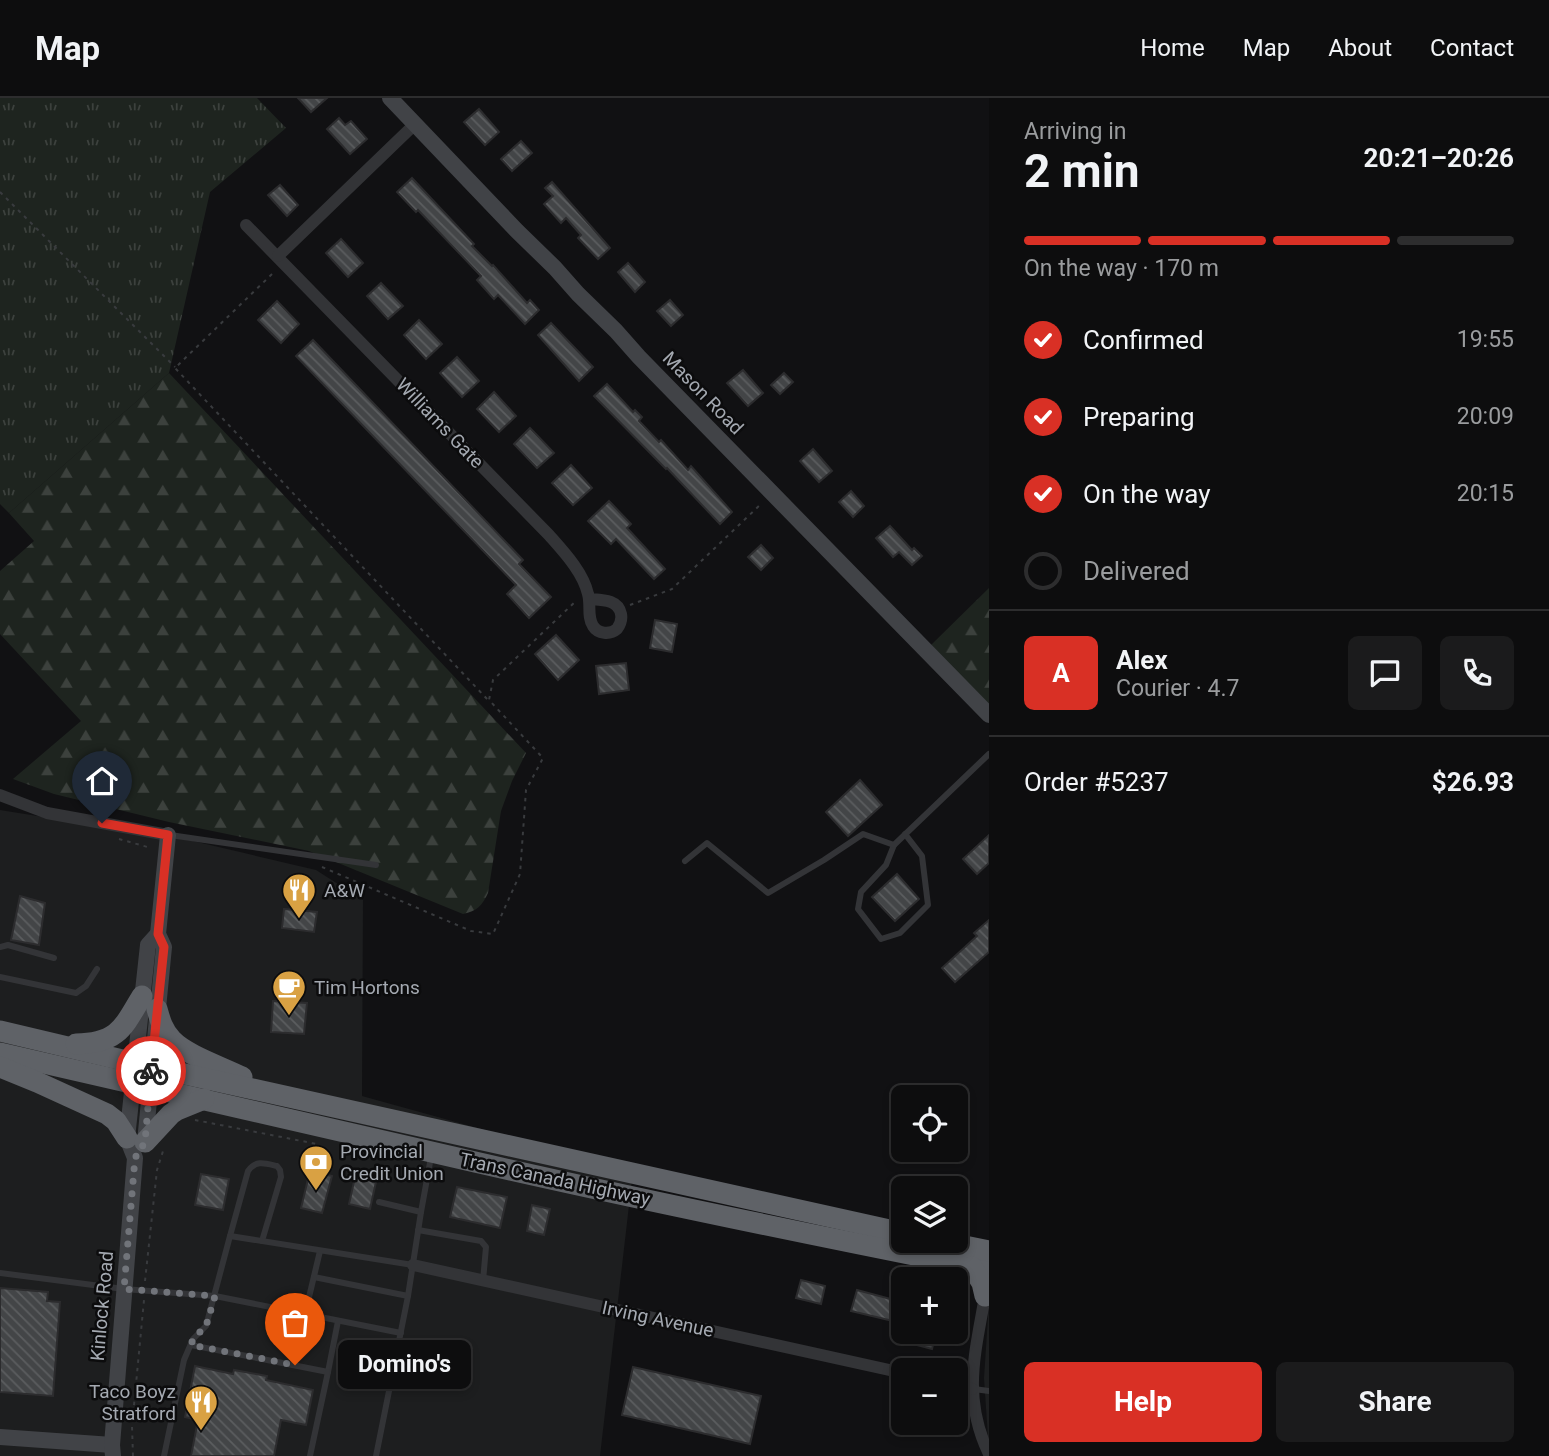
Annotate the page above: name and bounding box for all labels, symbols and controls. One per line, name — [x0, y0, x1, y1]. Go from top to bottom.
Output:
text: Map — [35, 29, 100, 68]
text: Home — [1140, 34, 1205, 62]
text: Map — [1243, 34, 1290, 62]
text: About — [1328, 34, 1392, 62]
text: Contact — [1430, 34, 1514, 62]
text: Arriving in — [1024, 118, 1127, 145]
text: 20:21–20:26 — [1364, 143, 1514, 173]
text: 2 min — [1024, 144, 1140, 198]
text: On the way · 170 m — [1024, 255, 1219, 282]
icon: check — [1024, 321, 1062, 359]
text: Confirmed — [1083, 325, 1204, 355]
text: 19:55 — [1457, 326, 1514, 353]
street label: Mason Road — [658, 347, 748, 439]
street label: Williams Gate — [391, 373, 489, 473]
icon: check — [1024, 398, 1062, 436]
text: Preparing — [1083, 402, 1195, 432]
text: 20:09 — [1457, 403, 1514, 430]
icon: check — [1024, 475, 1062, 513]
text: On the way — [1083, 479, 1211, 509]
text: 20:15 — [1457, 480, 1514, 507]
text: Delivered — [1083, 556, 1190, 586]
button: chat — [1348, 636, 1422, 710]
button: phone — [1440, 636, 1514, 710]
text: Alex — [1116, 645, 1168, 675]
text: A — [1052, 658, 1070, 688]
text: Courier · 4.7 — [1116, 675, 1239, 702]
pin — [72, 751, 132, 823]
icon: home — [83, 762, 121, 800]
text: Order #5237 — [1024, 767, 1169, 797]
text: $26.93 — [1432, 767, 1514, 797]
restaurant icon: A&W — [280, 871, 318, 920]
place label: A&W — [324, 879, 365, 902]
cafe icon: Tim Hortons — [270, 968, 308, 1017]
place label: Tim Hortons — [314, 976, 420, 999]
courier — [116, 1036, 186, 1106]
icon: bike — [132, 1052, 170, 1090]
map controls — [891, 1085, 968, 1435]
button: locate — [891, 1085, 968, 1162]
place label: Provincial Credit Union — [340, 1140, 444, 1185]
bank icon: Provincial Credit Union — [297, 1143, 335, 1192]
street label: Trans Canada Highway — [458, 1148, 652, 1210]
button: layers — [891, 1176, 968, 1253]
street label: Kinlock Road — [86, 1250, 118, 1362]
button: + — [891, 1267, 968, 1344]
pin — [265, 1293, 325, 1365]
street label: Irving Avenue — [600, 1296, 716, 1342]
icon: bag — [276, 1304, 314, 1342]
callout: Domino's — [337, 1340, 470, 1390]
text: Domino's — [358, 1351, 451, 1378]
button: − — [891, 1358, 968, 1435]
button: Help — [1024, 1362, 1262, 1442]
button: Share — [1276, 1362, 1514, 1442]
place label: Taco Boyz Stratford — [89, 1380, 176, 1425]
restaurant icon: Taco Boyz Stratford — [182, 1383, 220, 1432]

